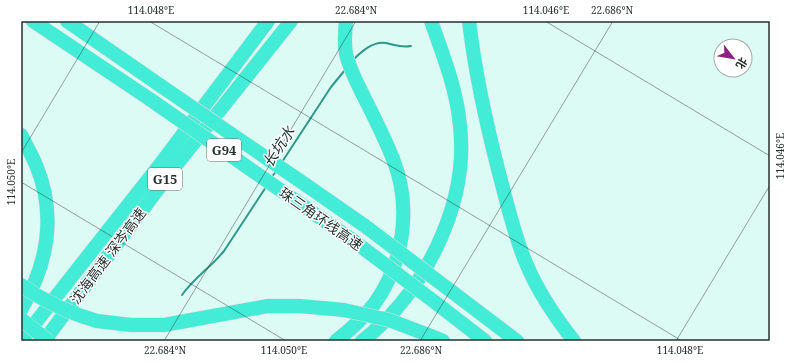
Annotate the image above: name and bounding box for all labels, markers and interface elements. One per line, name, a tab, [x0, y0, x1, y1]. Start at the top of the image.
text: 114.048°E	[128, 3, 174, 17]
text: 22.684°N	[335, 3, 377, 17]
text: 114.046°E	[523, 3, 569, 17]
text: 22.686°N	[591, 3, 633, 17]
north arrow	[713, 38, 753, 78]
text: 北	[733, 55, 751, 72]
water label: 长坑水	[258, 121, 299, 171]
text: 114.046°E	[773, 133, 787, 179]
road number: G94	[207, 139, 241, 161]
text: 114.050°E	[4, 159, 18, 205]
road number: G15	[148, 168, 182, 190]
street label: 珠三角环线高速	[276, 183, 367, 254]
street label: 沈海高速 深岑高速	[65, 204, 150, 308]
text: 22.684°N	[144, 343, 186, 357]
text: 114.050°E	[261, 343, 307, 357]
text: 22.686°N	[400, 343, 442, 357]
text: 114.048°E	[657, 343, 703, 357]

